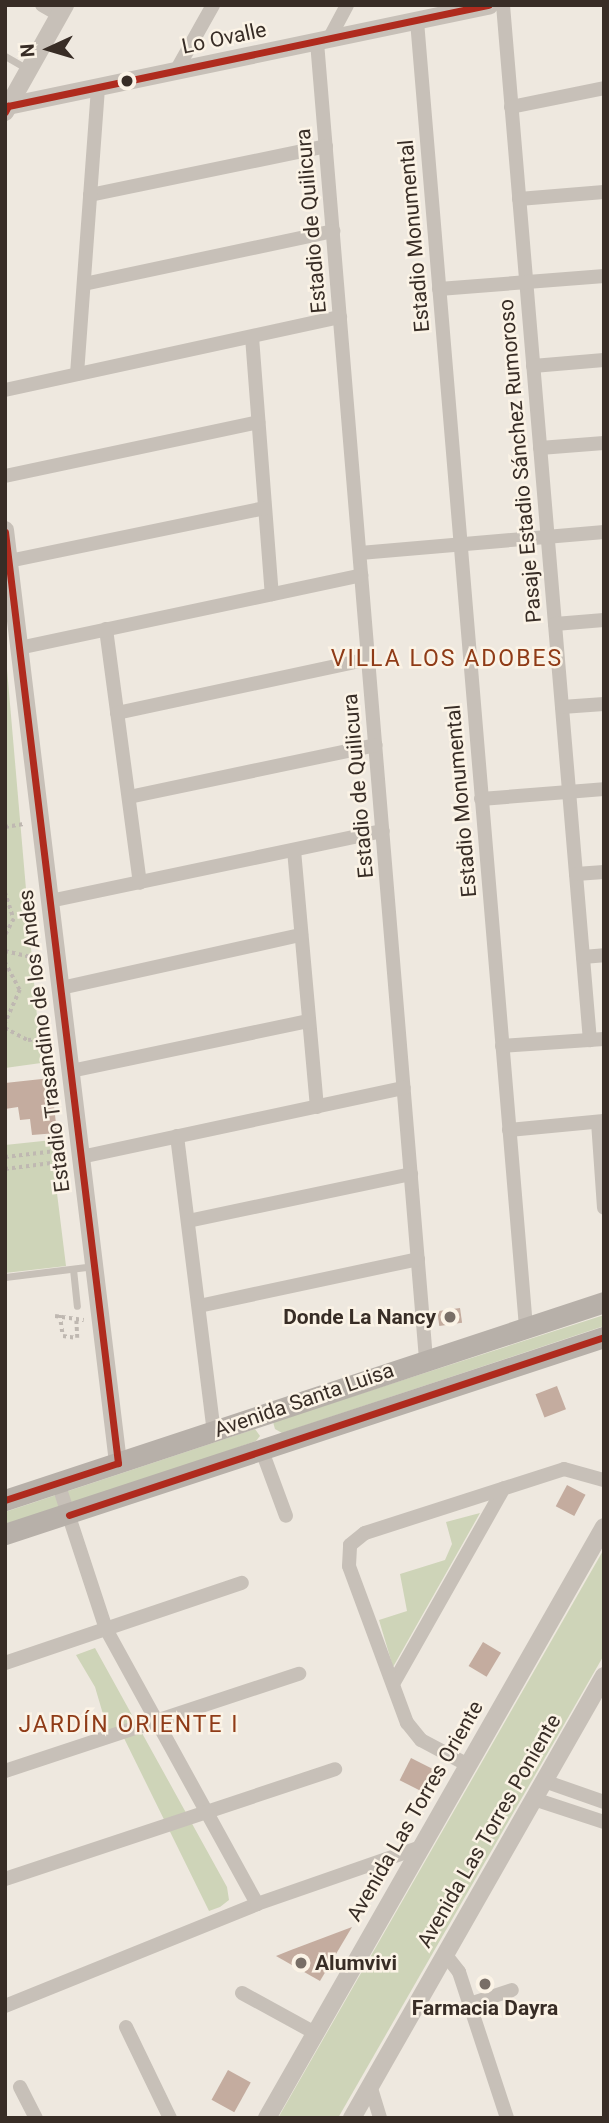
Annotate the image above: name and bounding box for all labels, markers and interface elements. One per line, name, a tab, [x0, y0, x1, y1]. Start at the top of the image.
north arrow	[14, 14, 84, 84]
street label: Lo Ovalle	[179, 17, 269, 59]
text: N	[16, 43, 39, 58]
unlabelled marker	[120, 74, 134, 88]
street label: Estadio de Quilicura	[290, 128, 332, 314]
street label: Estadio Monumental	[393, 139, 435, 333]
street label: Pasaje Estadio Sánchez Rumoroso	[493, 298, 547, 624]
district label: VILLA LOS ADOBES	[333, 645, 561, 673]
street label: Estadio de Quilicura	[337, 693, 379, 879]
street label: Estadio Monumental	[440, 704, 482, 898]
street label: Estadio Trasandino de los Andes	[13, 888, 75, 1194]
place label: Donde La Nancy	[283, 1304, 436, 1330]
marker: Donde La Nancy	[442, 1309, 458, 1325]
street label: Avenida Santa Luisa	[211, 1357, 397, 1443]
street label: Avenida Las Torres Oriente	[341, 1696, 489, 1926]
street label: Avenida Las Torres Poniente	[412, 1710, 566, 1952]
district label: JARDÍN ORIENTE I	[20, 1711, 238, 1739]
place label: Alumvivi	[315, 1950, 397, 1976]
marker: Alumvivi	[293, 1955, 309, 1971]
marker: Farmacia Dayra	[477, 1976, 493, 1992]
place label: Farmacia Dayra	[412, 1995, 558, 2021]

